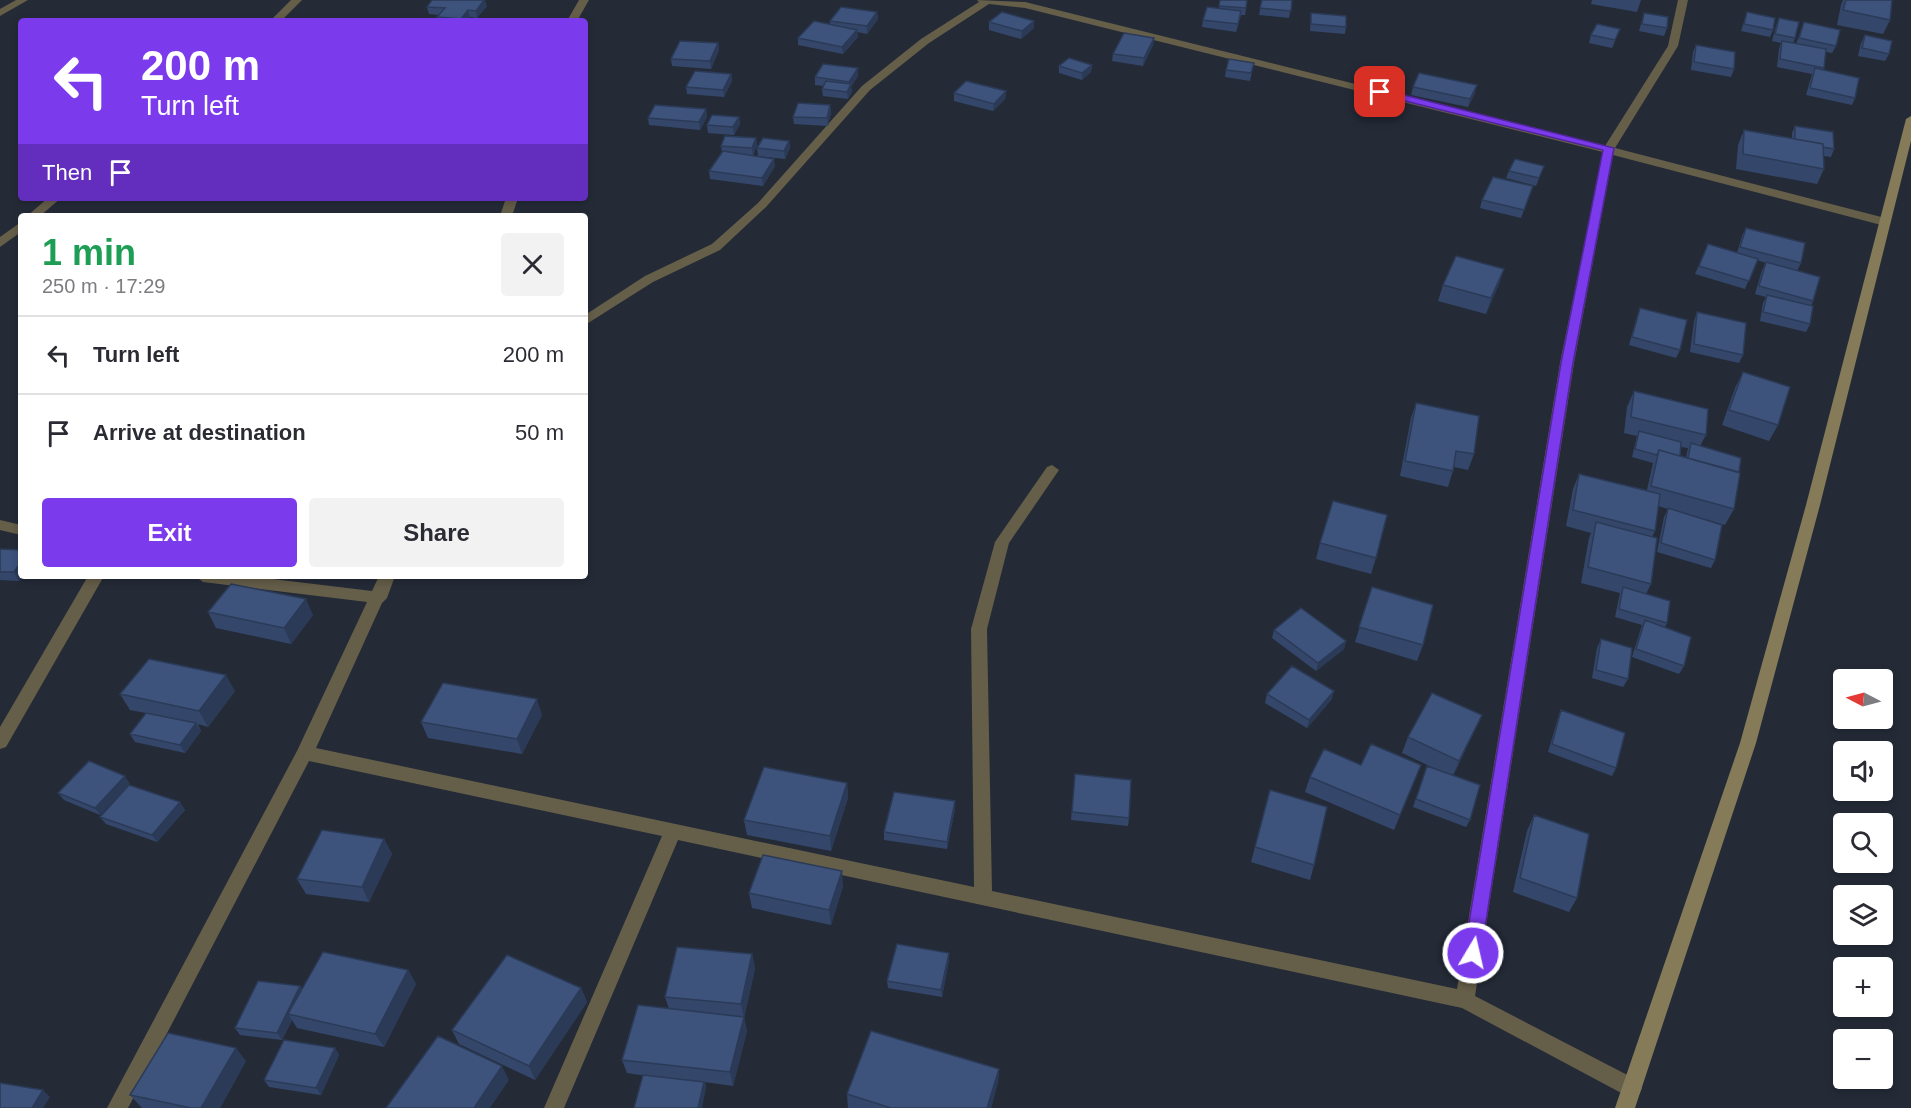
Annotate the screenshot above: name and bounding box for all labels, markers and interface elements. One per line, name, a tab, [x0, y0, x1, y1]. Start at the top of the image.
icon: left	[42, 42, 120, 120]
text: 200 m	[141, 42, 260, 89]
pin	[1354, 66, 1405, 117]
icon: arrive	[1363, 75, 1396, 108]
text: Turn left	[141, 91, 239, 121]
icon: arrive	[104, 156, 137, 189]
text: Then	[42, 160, 92, 185]
text: 1 min	[42, 232, 136, 273]
button: close	[501, 233, 564, 296]
text: 250 m · 17:29	[42, 275, 165, 297]
icon: left	[42, 339, 75, 372]
text: Turn left	[93, 342, 179, 367]
text: 200 m	[503, 342, 564, 367]
icon: arrive	[42, 417, 75, 450]
text: Arrive at destination	[93, 420, 306, 445]
text: 50 m	[515, 420, 564, 445]
button: Exit	[42, 498, 297, 567]
button: Share	[309, 498, 564, 567]
north arrow	[1833, 669, 1893, 729]
map controls	[1833, 669, 1893, 1089]
button: sound	[1833, 741, 1893, 801]
button: search	[1833, 813, 1893, 873]
button: layers	[1833, 885, 1893, 945]
position arrow	[1441, 921, 1505, 985]
button: +	[1833, 957, 1893, 1017]
button: −	[1833, 1029, 1893, 1089]

